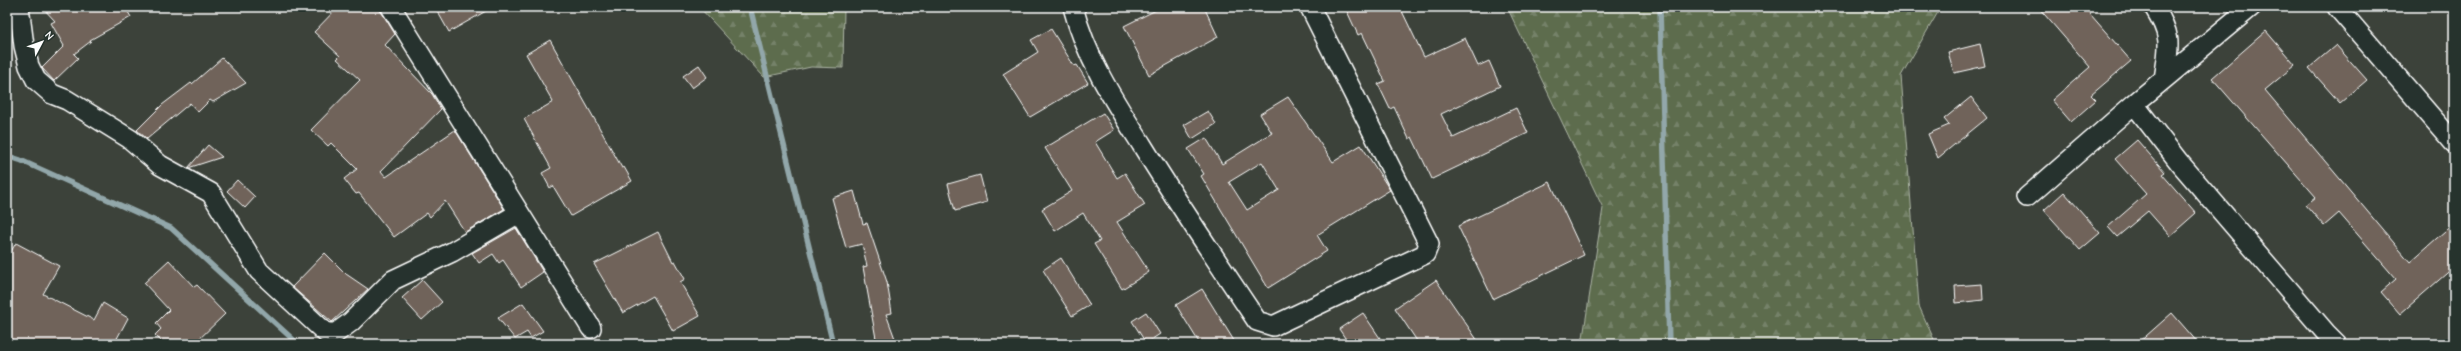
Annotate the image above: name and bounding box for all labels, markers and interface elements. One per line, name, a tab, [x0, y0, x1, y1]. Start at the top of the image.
north arrow	[22, 22, 62, 62]
text: N	[42, 29, 56, 43]

